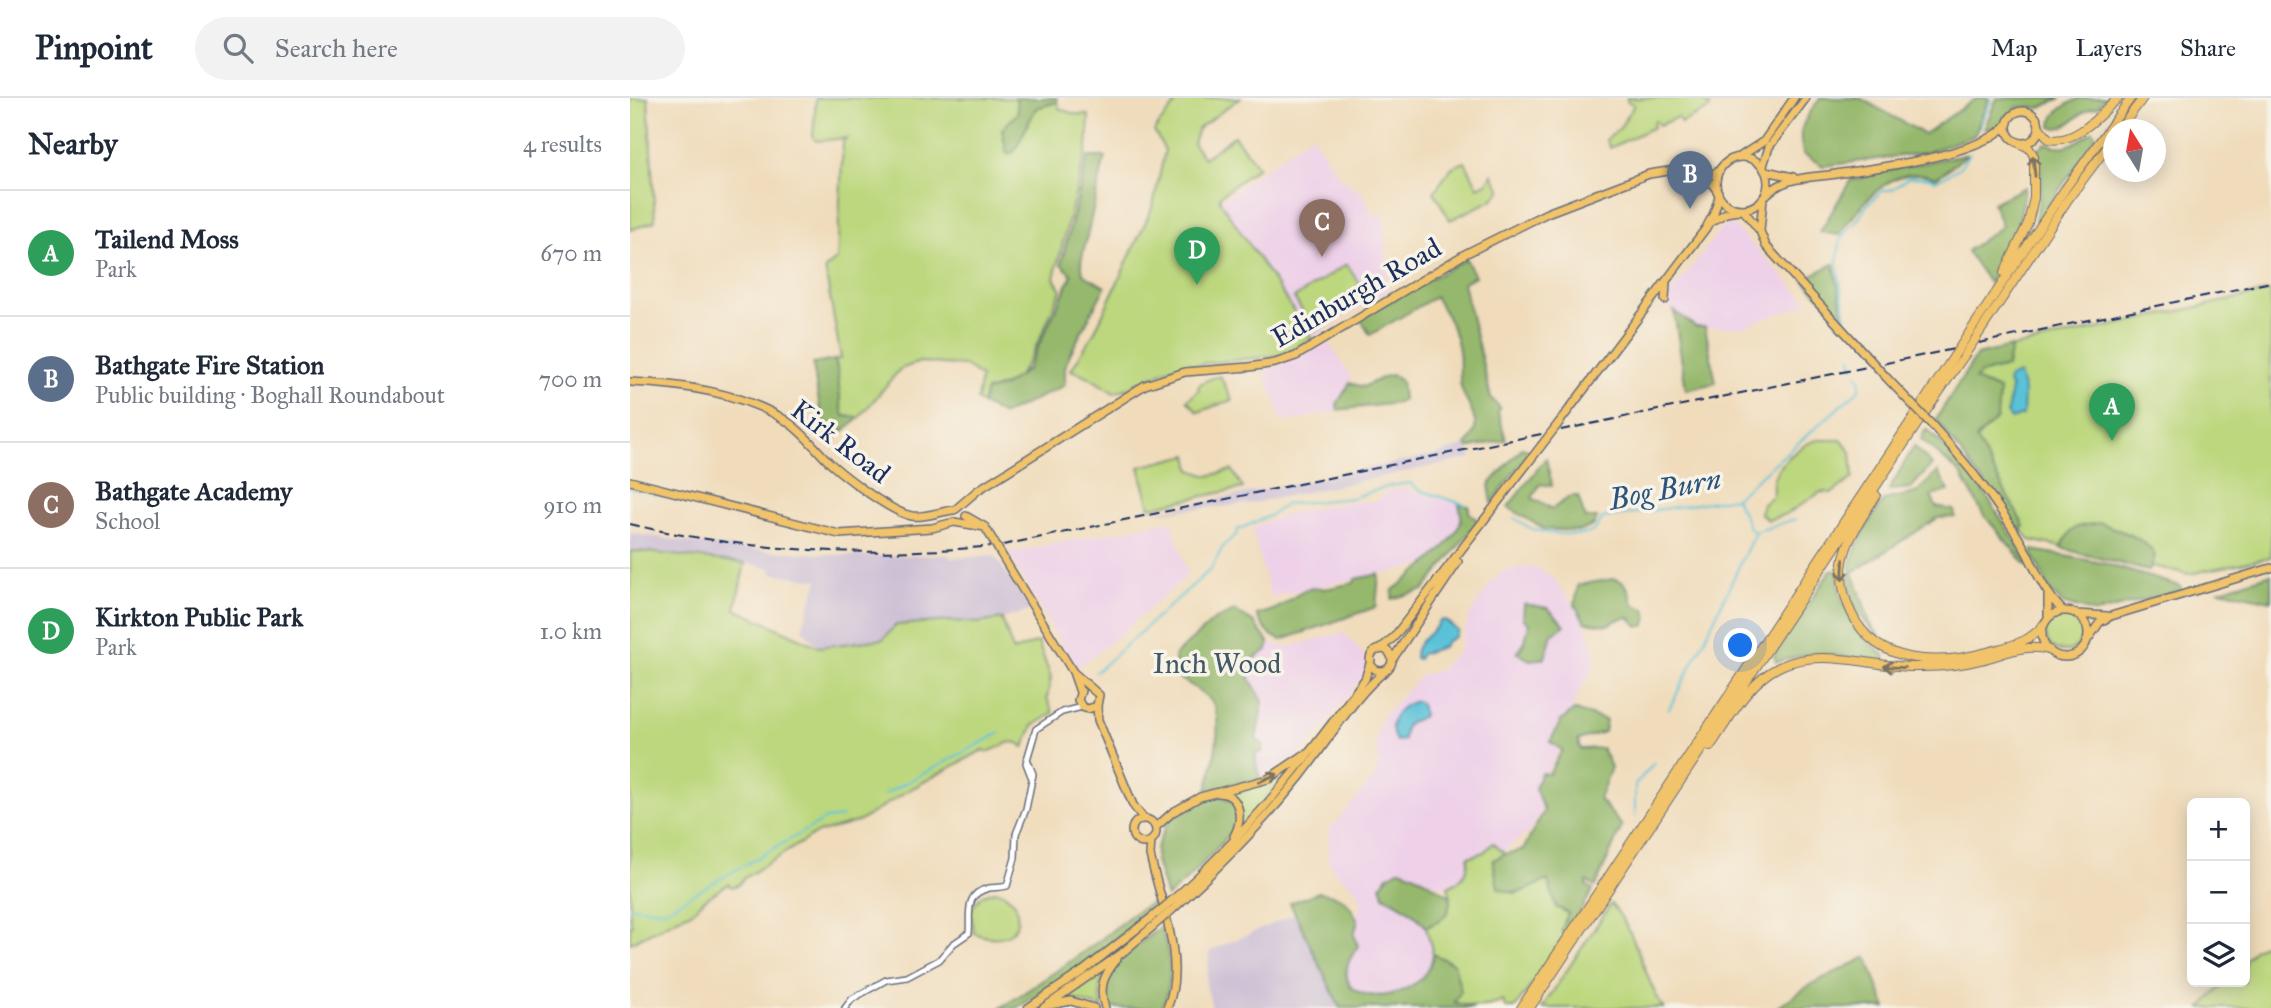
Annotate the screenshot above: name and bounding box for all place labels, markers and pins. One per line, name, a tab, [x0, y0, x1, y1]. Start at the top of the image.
pin: B	[1667, 151, 1713, 209]
pin: C	[1299, 199, 1345, 257]
pin: D	[1174, 227, 1220, 285]
pin: A	[2089, 383, 2135, 441]

